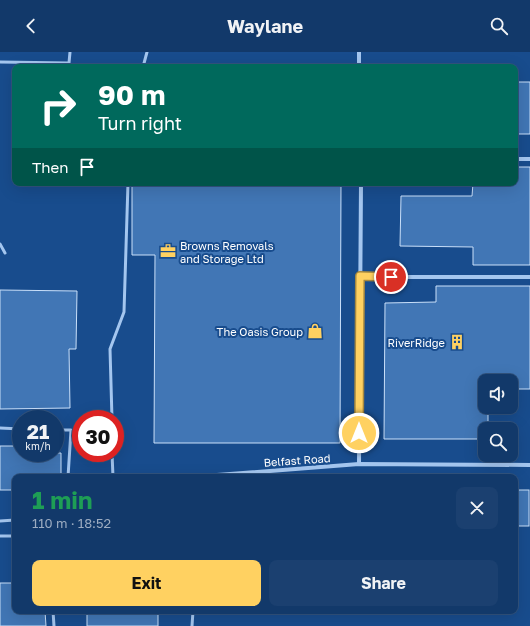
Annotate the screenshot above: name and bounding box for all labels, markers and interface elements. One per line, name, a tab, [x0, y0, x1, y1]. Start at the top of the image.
icon: back	[20, 15, 42, 37]
text: Waylane	[227, 15, 303, 37]
icon: search	[488, 15, 510, 37]
text: 90 m	[98, 78, 165, 111]
icon: right	[32, 80, 84, 132]
text: Turn right	[98, 112, 182, 134]
icon: arrive	[76, 156, 98, 178]
text: Then	[32, 158, 68, 176]
place label: Browns Removals and Storage Ltd	[180, 239, 274, 265]
office icon: Browns Removals and Storage Ltd	[159, 242, 177, 260]
pin	[374, 260, 408, 294]
icon: arrive	[380, 266, 402, 288]
shop icon: The Oasis Group	[306, 322, 324, 340]
place label: The Oasis Group	[217, 325, 303, 338]
building icon: RiverRidge	[448, 333, 466, 351]
place label: RiverRidge	[388, 336, 445, 349]
map controls	[478, 374, 518, 462]
button: sound	[478, 374, 518, 414]
speed limit sign: 30	[72, 410, 124, 462]
position arrow	[338, 412, 380, 454]
text: 21	[27, 419, 49, 443]
button: search	[478, 422, 518, 462]
text: km/h	[25, 440, 51, 452]
street label: Belfast Road	[263, 451, 331, 469]
text: 1 min	[32, 485, 92, 514]
button: close	[456, 487, 498, 529]
text: 110 m · 18:52	[32, 515, 111, 531]
button: Exit	[32, 560, 261, 606]
button: Share	[269, 560, 498, 606]

